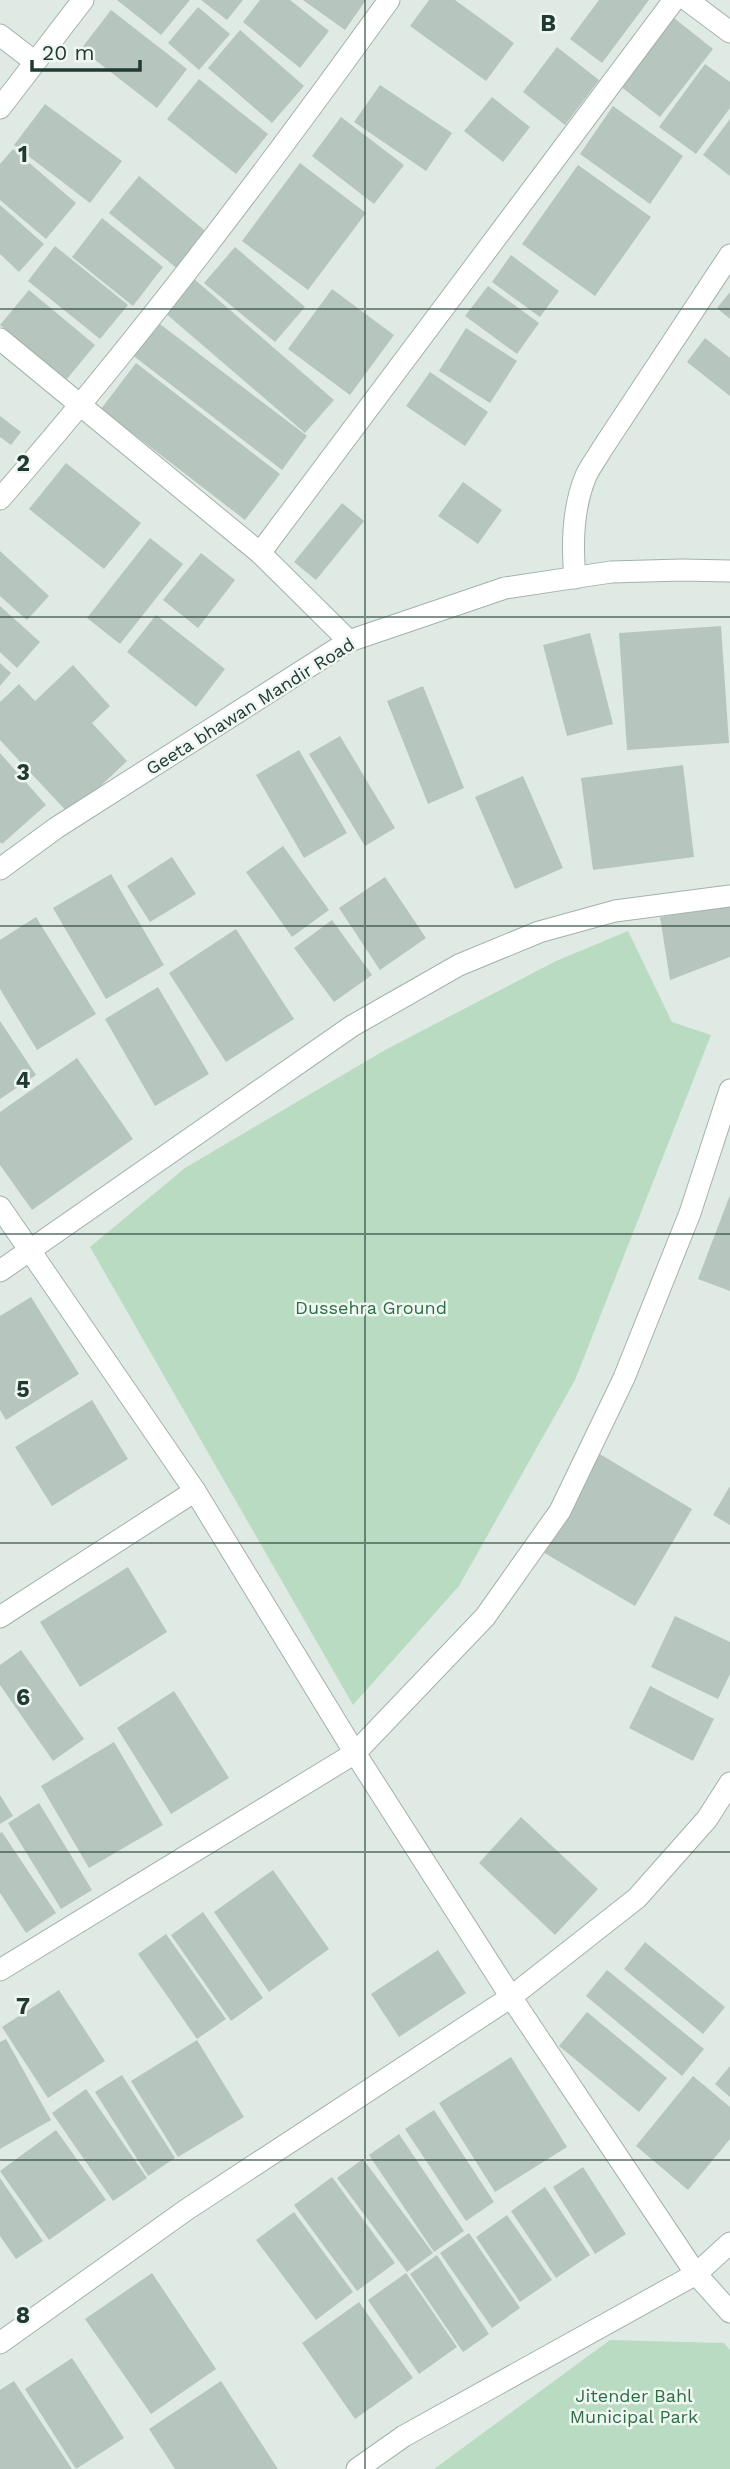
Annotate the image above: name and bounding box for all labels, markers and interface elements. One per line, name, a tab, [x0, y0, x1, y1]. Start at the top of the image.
text: B	[540, 10, 556, 37]
scale bar	[32, 28, 140, 72]
text: 20 m	[42, 40, 94, 65]
text: 1	[18, 141, 28, 168]
text: 2	[16, 450, 30, 477]
street label: Geeta bhawan Mandir Road	[142, 633, 358, 779]
text: 3	[16, 759, 30, 786]
text: 4	[16, 1067, 31, 1094]
park label: Dussehra Ground	[295, 1297, 447, 1318]
text: 5	[16, 1376, 30, 1403]
text: 6	[16, 1684, 30, 1711]
text: 7	[16, 1993, 30, 2020]
text: 8	[16, 2302, 30, 2329]
park label: Jitender Bahl Municipal Park	[570, 2385, 698, 2427]

